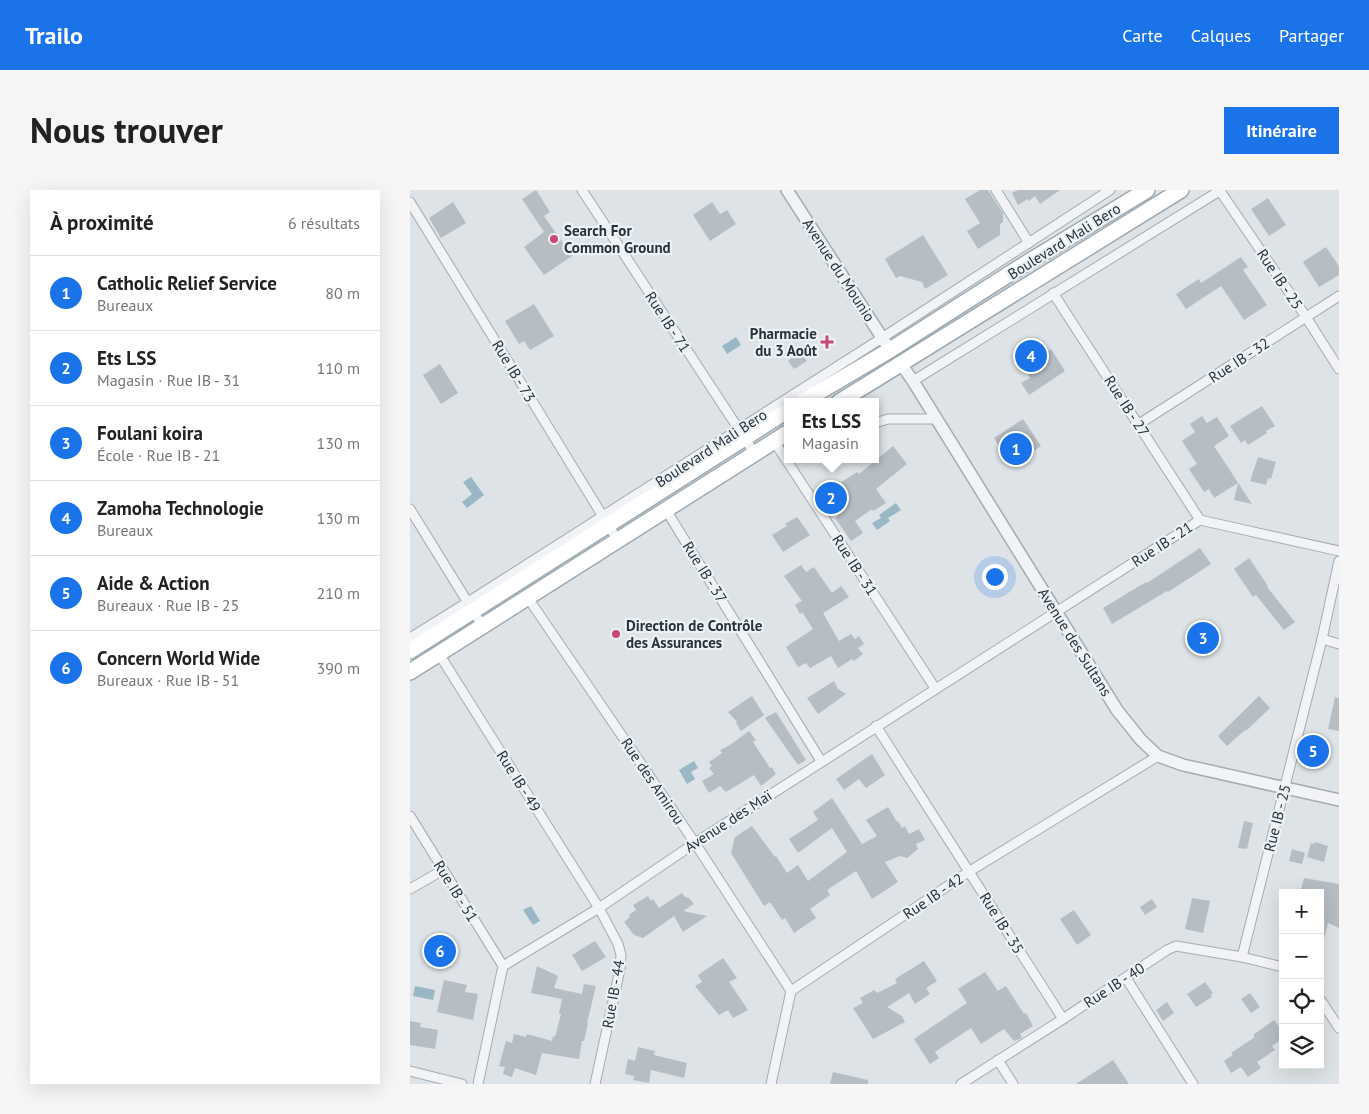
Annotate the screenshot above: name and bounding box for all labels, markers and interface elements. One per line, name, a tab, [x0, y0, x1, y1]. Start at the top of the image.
text: Trailo	[25, 20, 83, 51]
text: Carte	[1122, 24, 1163, 47]
text: Calques	[1191, 24, 1251, 47]
text: Partager	[1279, 24, 1344, 47]
text: Nous trouver	[30, 107, 223, 153]
button: Itinéraire	[1224, 107, 1339, 154]
street label: Boulevard Mali Bero	[1004, 199, 1124, 283]
text: À proximité	[50, 209, 154, 236]
text: 6 résultats	[288, 213, 360, 233]
street label: Avenue du Mounio	[799, 215, 879, 325]
place label: Search For Common Ground	[564, 221, 671, 257]
marker: Search For Common Ground	[548, 233, 560, 245]
street label: Rue IB - 25	[1253, 245, 1307, 313]
text: Catholic Relief Service	[97, 271, 277, 295]
text: 1	[61, 283, 71, 303]
text: 80 m	[325, 283, 360, 303]
street label: Rue IB - 71	[641, 288, 695, 356]
text: Bureaux	[97, 295, 153, 315]
place label: Pharmacie du 3 Août	[750, 324, 818, 360]
street label: Rue IB - 32	[1205, 333, 1273, 387]
marker: Pharmacie du 3 Août	[821, 336, 833, 348]
street label: Rue IB - 73	[488, 337, 540, 405]
pin: 4	[1015, 337, 1047, 375]
text: Ets LSS	[97, 346, 156, 370]
text: 2	[61, 358, 71, 378]
text: 110 m	[317, 358, 360, 378]
text: Magasin · Rue IB - 31	[97, 370, 240, 390]
street label: Rue IB - 27	[1100, 372, 1154, 440]
popup	[784, 398, 879, 463]
street label: Boulevard Mali Bero	[651, 405, 771, 491]
text: Ets LSS	[802, 409, 861, 433]
text: Foulani koira	[97, 421, 203, 445]
pin: 1	[1000, 430, 1032, 468]
text: 3	[61, 433, 71, 453]
text: 130 m	[317, 433, 360, 453]
text: Magasin	[802, 433, 859, 453]
text: École · Rue IB - 21	[97, 445, 220, 465]
pin: 2	[815, 479, 847, 517]
text: Zamoha Technologie	[97, 496, 264, 520]
text: 4	[61, 508, 71, 528]
text: 130 m	[317, 508, 360, 528]
street label: Rue IB - 21	[1128, 517, 1196, 571]
text: Bureaux	[97, 520, 153, 540]
street label: Rue IB - 31	[828, 531, 882, 599]
street label: Rue IB - 37	[679, 538, 731, 606]
your location	[982, 564, 1008, 590]
text: Aide & Action	[97, 571, 209, 595]
text: 5	[61, 583, 71, 603]
text: 210 m	[317, 583, 360, 603]
street label: Avenue des Sultans	[1034, 584, 1116, 700]
text: Bureaux · Rue IB - 25	[97, 595, 239, 615]
place label: Direction de Contrôle des Assurances	[626, 616, 763, 652]
pin: 3	[1187, 619, 1219, 657]
marker: Direction de Contrôle des Assurances	[610, 628, 622, 640]
text: Concern World Wide	[97, 646, 260, 670]
text: 6	[61, 658, 71, 678]
text: 390 m	[317, 658, 360, 678]
text: Bureaux · Rue IB - 51	[97, 670, 239, 690]
pin: 5	[1297, 732, 1329, 770]
street label: Rue des Amirou	[617, 734, 689, 828]
street label: Rue IB - 49	[493, 747, 545, 815]
street label: Rue IB - 25	[1259, 782, 1295, 854]
street label: Avenue des Maï	[681, 785, 776, 856]
street label: Rue IB - 51	[430, 857, 482, 925]
street label: Rue IB - 42	[899, 869, 967, 923]
street label: Rue IB - 35	[976, 889, 1028, 957]
map controls	[1279, 889, 1324, 1069]
button: +	[1279, 889, 1324, 934]
pin: 6	[424, 932, 456, 970]
button: −	[1279, 934, 1324, 979]
street label: Rue IB - 44	[598, 958, 628, 1030]
street label: Rue IB - 40	[1080, 958, 1148, 1012]
button: locate	[1279, 979, 1324, 1024]
button: layers	[1279, 1024, 1324, 1069]

